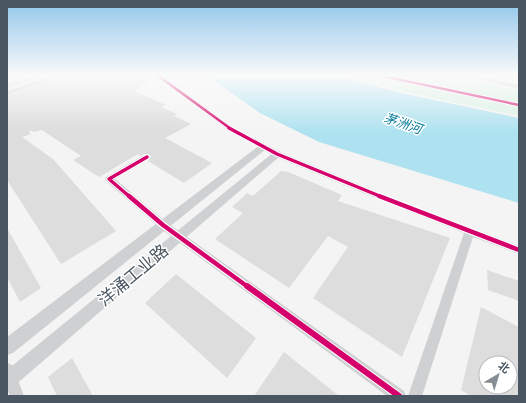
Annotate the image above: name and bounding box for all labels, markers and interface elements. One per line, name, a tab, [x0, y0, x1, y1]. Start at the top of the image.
water label: 茅洲河	[382, 110, 427, 138]
street label: 洋涌工业路	[94, 240, 172, 310]
north arrow	[478, 355, 518, 395]
text: 北	[496, 359, 512, 376]

